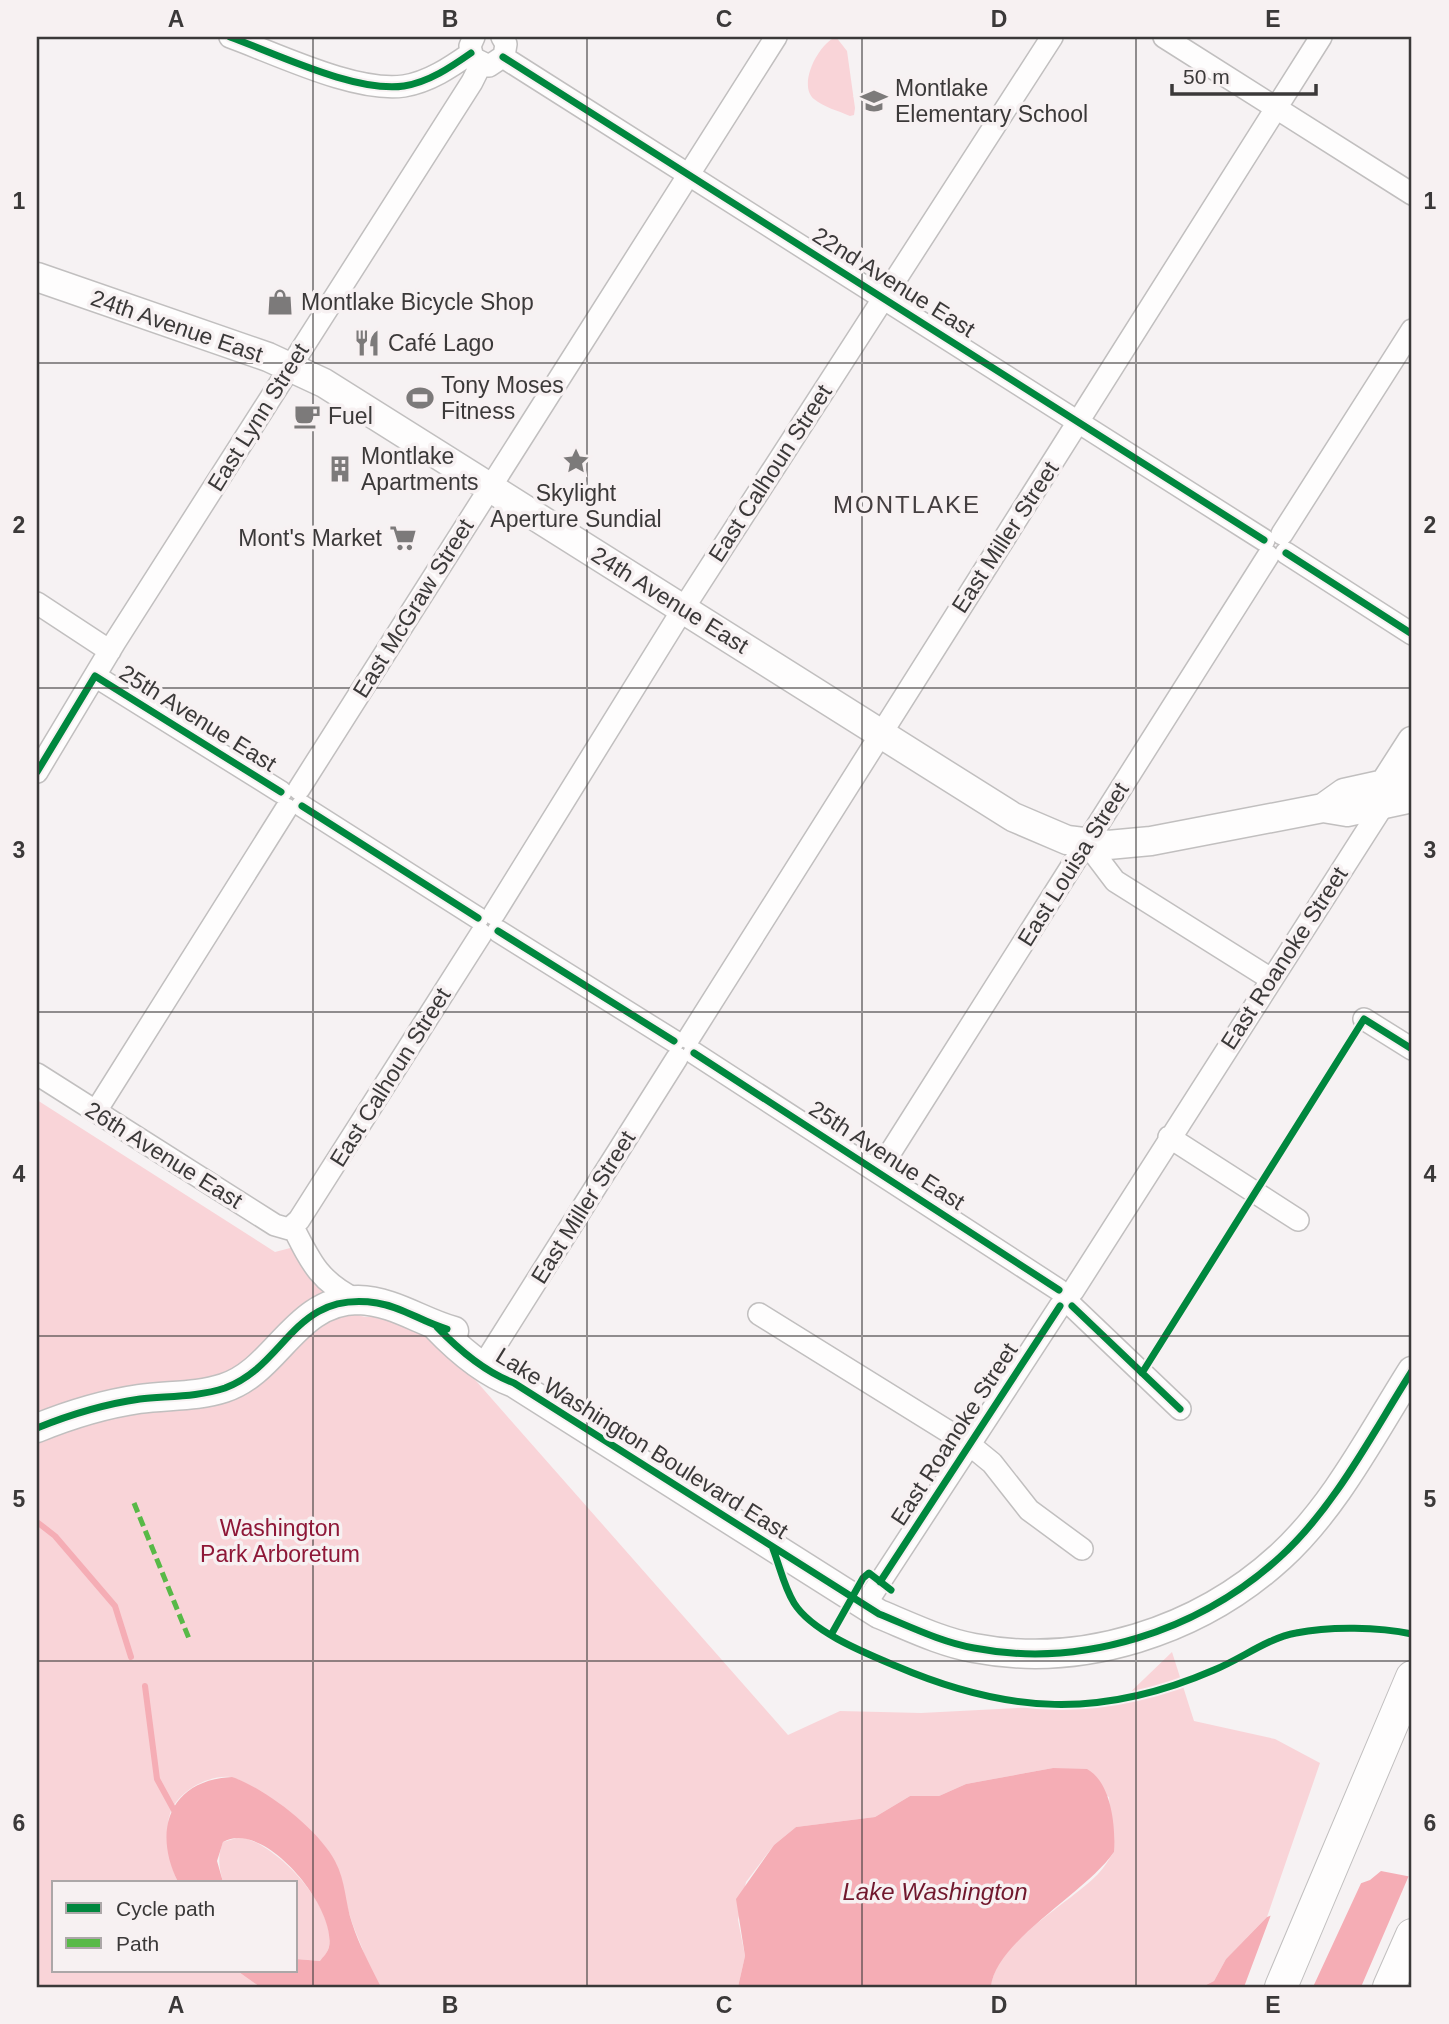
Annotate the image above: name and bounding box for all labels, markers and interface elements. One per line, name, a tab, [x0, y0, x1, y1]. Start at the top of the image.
text: A	[168, 6, 184, 32]
text: B	[442, 6, 458, 32]
text: C	[716, 6, 732, 32]
text: D	[991, 6, 1007, 32]
text: E	[1265, 6, 1281, 32]
scale bar	[1172, 52, 1316, 96]
text: 50 m	[1183, 65, 1230, 88]
place label: Montlake Elementary School	[895, 75, 1088, 127]
school or university icon: Montlake Elementary School	[859, 86, 889, 116]
text: 1	[13, 188, 26, 214]
text: 1	[1424, 188, 1437, 214]
street label: 22nd Avenue East	[808, 222, 980, 343]
street label: 24th Avenue East	[88, 284, 267, 368]
shop icon: Montlake Bicycle Shop	[265, 287, 295, 317]
place label: Montlake Bicycle Shop	[301, 289, 534, 315]
restaurant icon: Café Lago	[352, 328, 382, 358]
place label: Café Lago	[388, 330, 494, 356]
street label: East Lynn Street	[202, 338, 314, 496]
place label: Tony Moses Fitness	[441, 372, 564, 424]
street label: East Calhoun Street	[703, 379, 837, 566]
sports icon: Tony Moses Fitness	[405, 383, 435, 413]
cafe icon: Fuel	[292, 401, 322, 431]
place label: Fuel	[328, 403, 373, 429]
place label: Montlake Apartments	[361, 443, 479, 495]
place icon: Skylight Aperture Sundial	[561, 446, 591, 476]
building icon: Montlake Apartments	[325, 454, 355, 484]
street label: East Miller Street	[946, 456, 1064, 618]
place label: Skylight Aperture Sundial	[490, 480, 662, 532]
district label: MONTLAKE	[833, 491, 981, 518]
text: 2	[13, 512, 25, 538]
text: 2	[1424, 512, 1436, 538]
street label: East McGraw Street	[347, 513, 479, 702]
supermarket icon: Mont's Market	[388, 523, 418, 553]
place label: Mont's Market	[238, 525, 383, 551]
street label: 24th Avenue East	[587, 541, 754, 659]
street label: 25th Avenue East	[115, 659, 282, 777]
street label: East Louisa Street	[1012, 777, 1134, 951]
text: 3	[13, 837, 25, 863]
text: 3	[1424, 837, 1436, 863]
street label: East Roanoke Street	[1215, 861, 1353, 1054]
street label: East Calhoun Street	[324, 982, 456, 1171]
street label: 25th Avenue East	[804, 1095, 970, 1215]
street label: 26th Avenue East	[81, 1096, 248, 1214]
street label: East Miller Street	[526, 1125, 641, 1288]
text: 4	[13, 1161, 26, 1187]
text: 4	[1424, 1161, 1437, 1187]
street label: East Roanoke Street	[885, 1337, 1023, 1530]
street label: Lake Washington Boulevard East	[491, 1342, 793, 1544]
text: 5	[13, 1486, 26, 1512]
text: 5	[1424, 1486, 1437, 1512]
park label: Washington Park Arboretum	[200, 1515, 360, 1567]
text: 6	[13, 1810, 25, 1836]
text: 6	[1424, 1810, 1436, 1836]
water label: Lake Washington	[842, 1878, 1028, 1905]
legend	[52, 1881, 298, 1972]
text: Cycle path	[116, 1897, 215, 1920]
text: Path	[116, 1932, 159, 1955]
text: A	[168, 1992, 184, 2018]
text: B	[442, 1992, 458, 2018]
text: C	[716, 1992, 732, 2018]
text: D	[991, 1992, 1007, 2018]
text: E	[1265, 1992, 1281, 2018]

